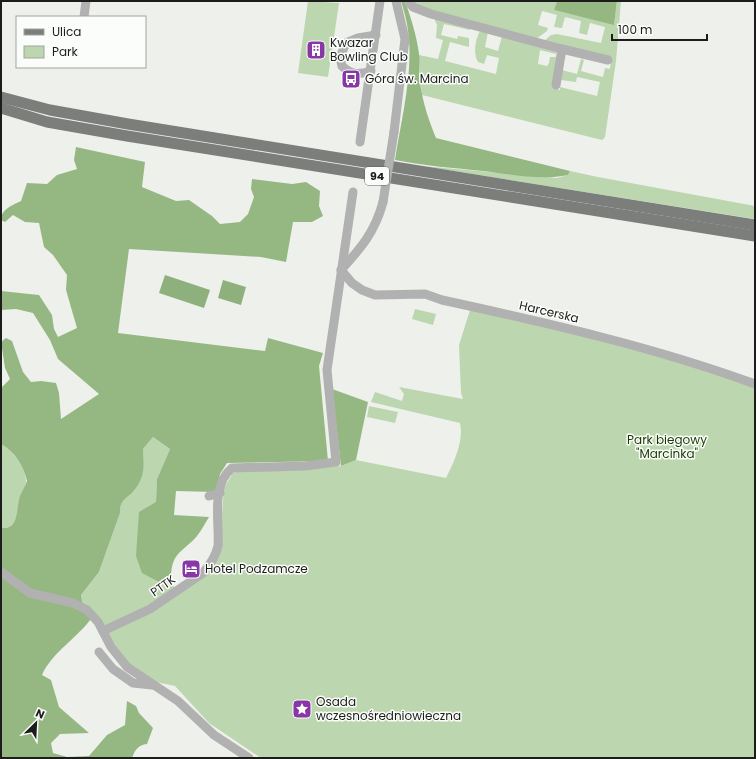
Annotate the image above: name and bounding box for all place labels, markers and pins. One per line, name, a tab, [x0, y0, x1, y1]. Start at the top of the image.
place label: Kwazar Bowling Club	[330, 34, 408, 65]
building icon: Kwazar Bowling Club	[305, 39, 327, 61]
bus stop icon: Góra św. Marcina	[340, 68, 362, 90]
place label: Góra św. Marcina	[365, 70, 469, 87]
hotel icon: Hotel Podzamcze	[180, 558, 202, 580]
place label: Hotel Podzamcze	[205, 560, 308, 577]
place label: Osada wczesnośredniowieczna	[316, 693, 461, 724]
place icon: Osada wczesnośredniowieczna	[291, 698, 313, 720]

